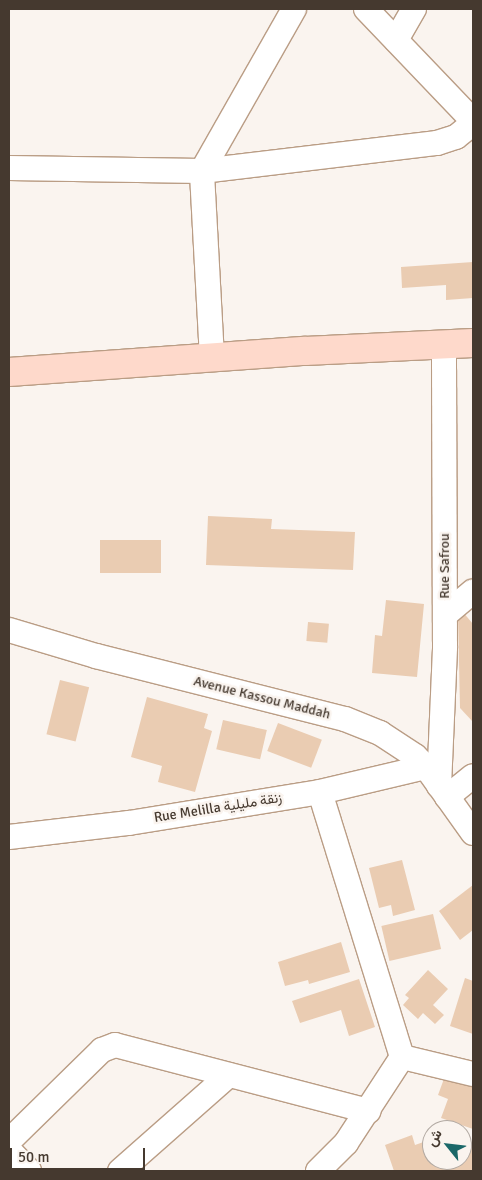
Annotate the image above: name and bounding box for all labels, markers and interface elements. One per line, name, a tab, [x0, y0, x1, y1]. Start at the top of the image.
street label: Rue Safrou	[437, 533, 453, 599]
street label: Avenue Kassou Maddah	[192, 673, 332, 723]
street label: Rue Melilla زنقة مليلية	[153, 790, 283, 826]
north arrow	[422, 1120, 472, 1170]
text: ش	[423, 1126, 446, 1149]
scale bar	[12, 1138, 148, 1170]
text: 50 m	[18, 1148, 49, 1166]

